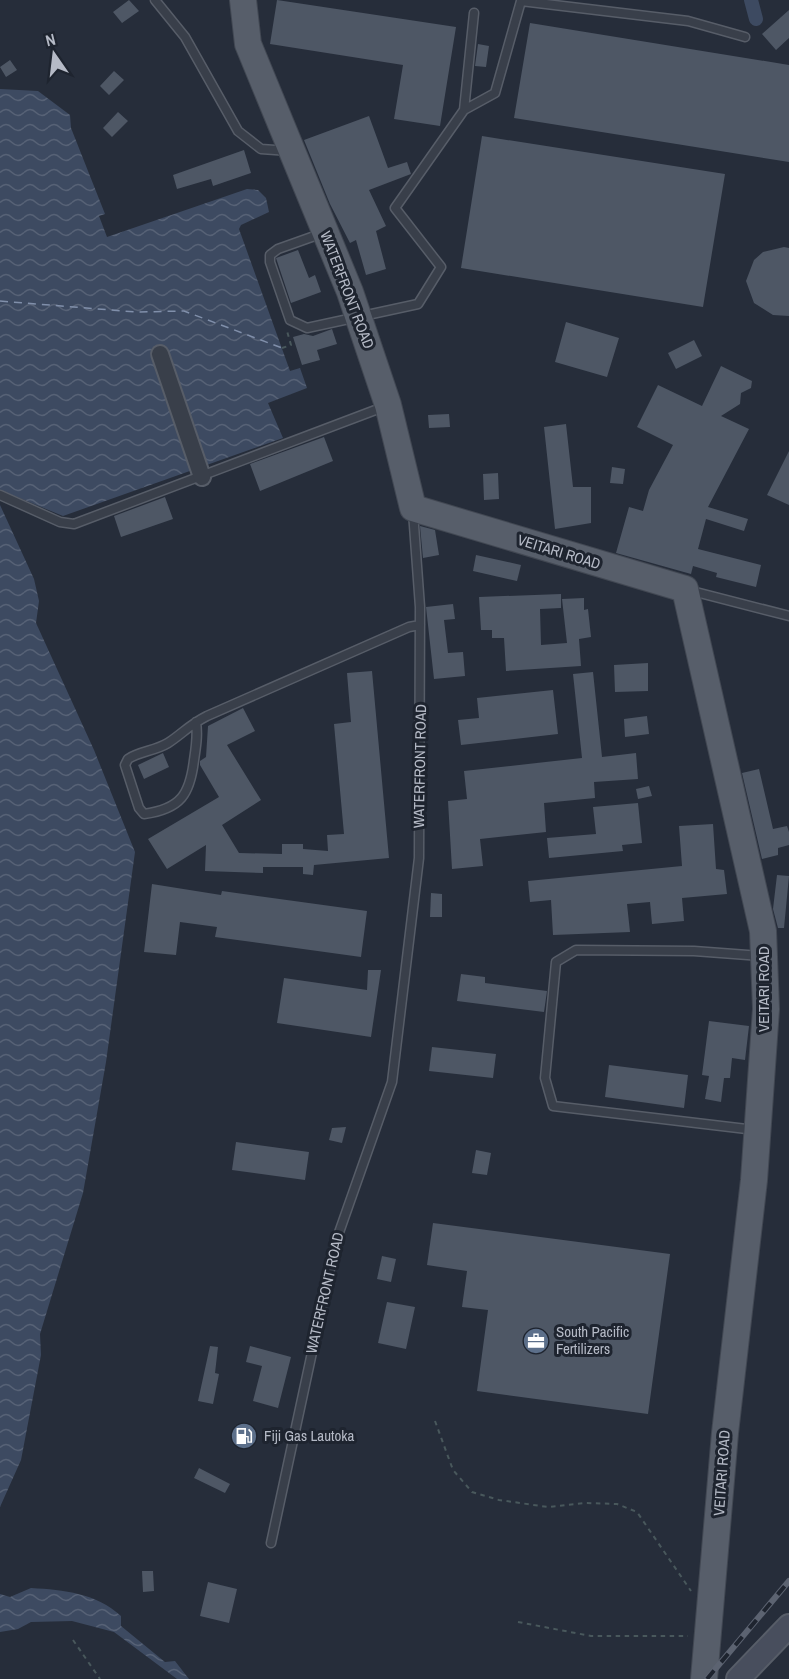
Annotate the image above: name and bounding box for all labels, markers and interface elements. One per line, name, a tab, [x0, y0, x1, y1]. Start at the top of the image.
north arrow	[24, 24, 84, 84]
text: N	[43, 28, 58, 51]
street label: WATERFRONT ROAD	[315, 228, 380, 352]
street label: VEITARI ROAD	[515, 529, 603, 574]
street label: WATERFRONT ROAD	[408, 704, 431, 828]
street label: VEITARI ROAD	[753, 946, 774, 1032]
street label: WATERFRONT ROAD	[300, 1230, 349, 1356]
place label: South Pacific Fertilizers	[556, 1321, 629, 1359]
office icon: South Pacific Fertilizers	[521, 1326, 551, 1356]
fuel station icon: Fiji Gas Lautoka	[229, 1421, 259, 1451]
place label: Fiji Gas Lautoka	[264, 1425, 354, 1446]
street label: VEITARI ROAD	[708, 1429, 735, 1517]

